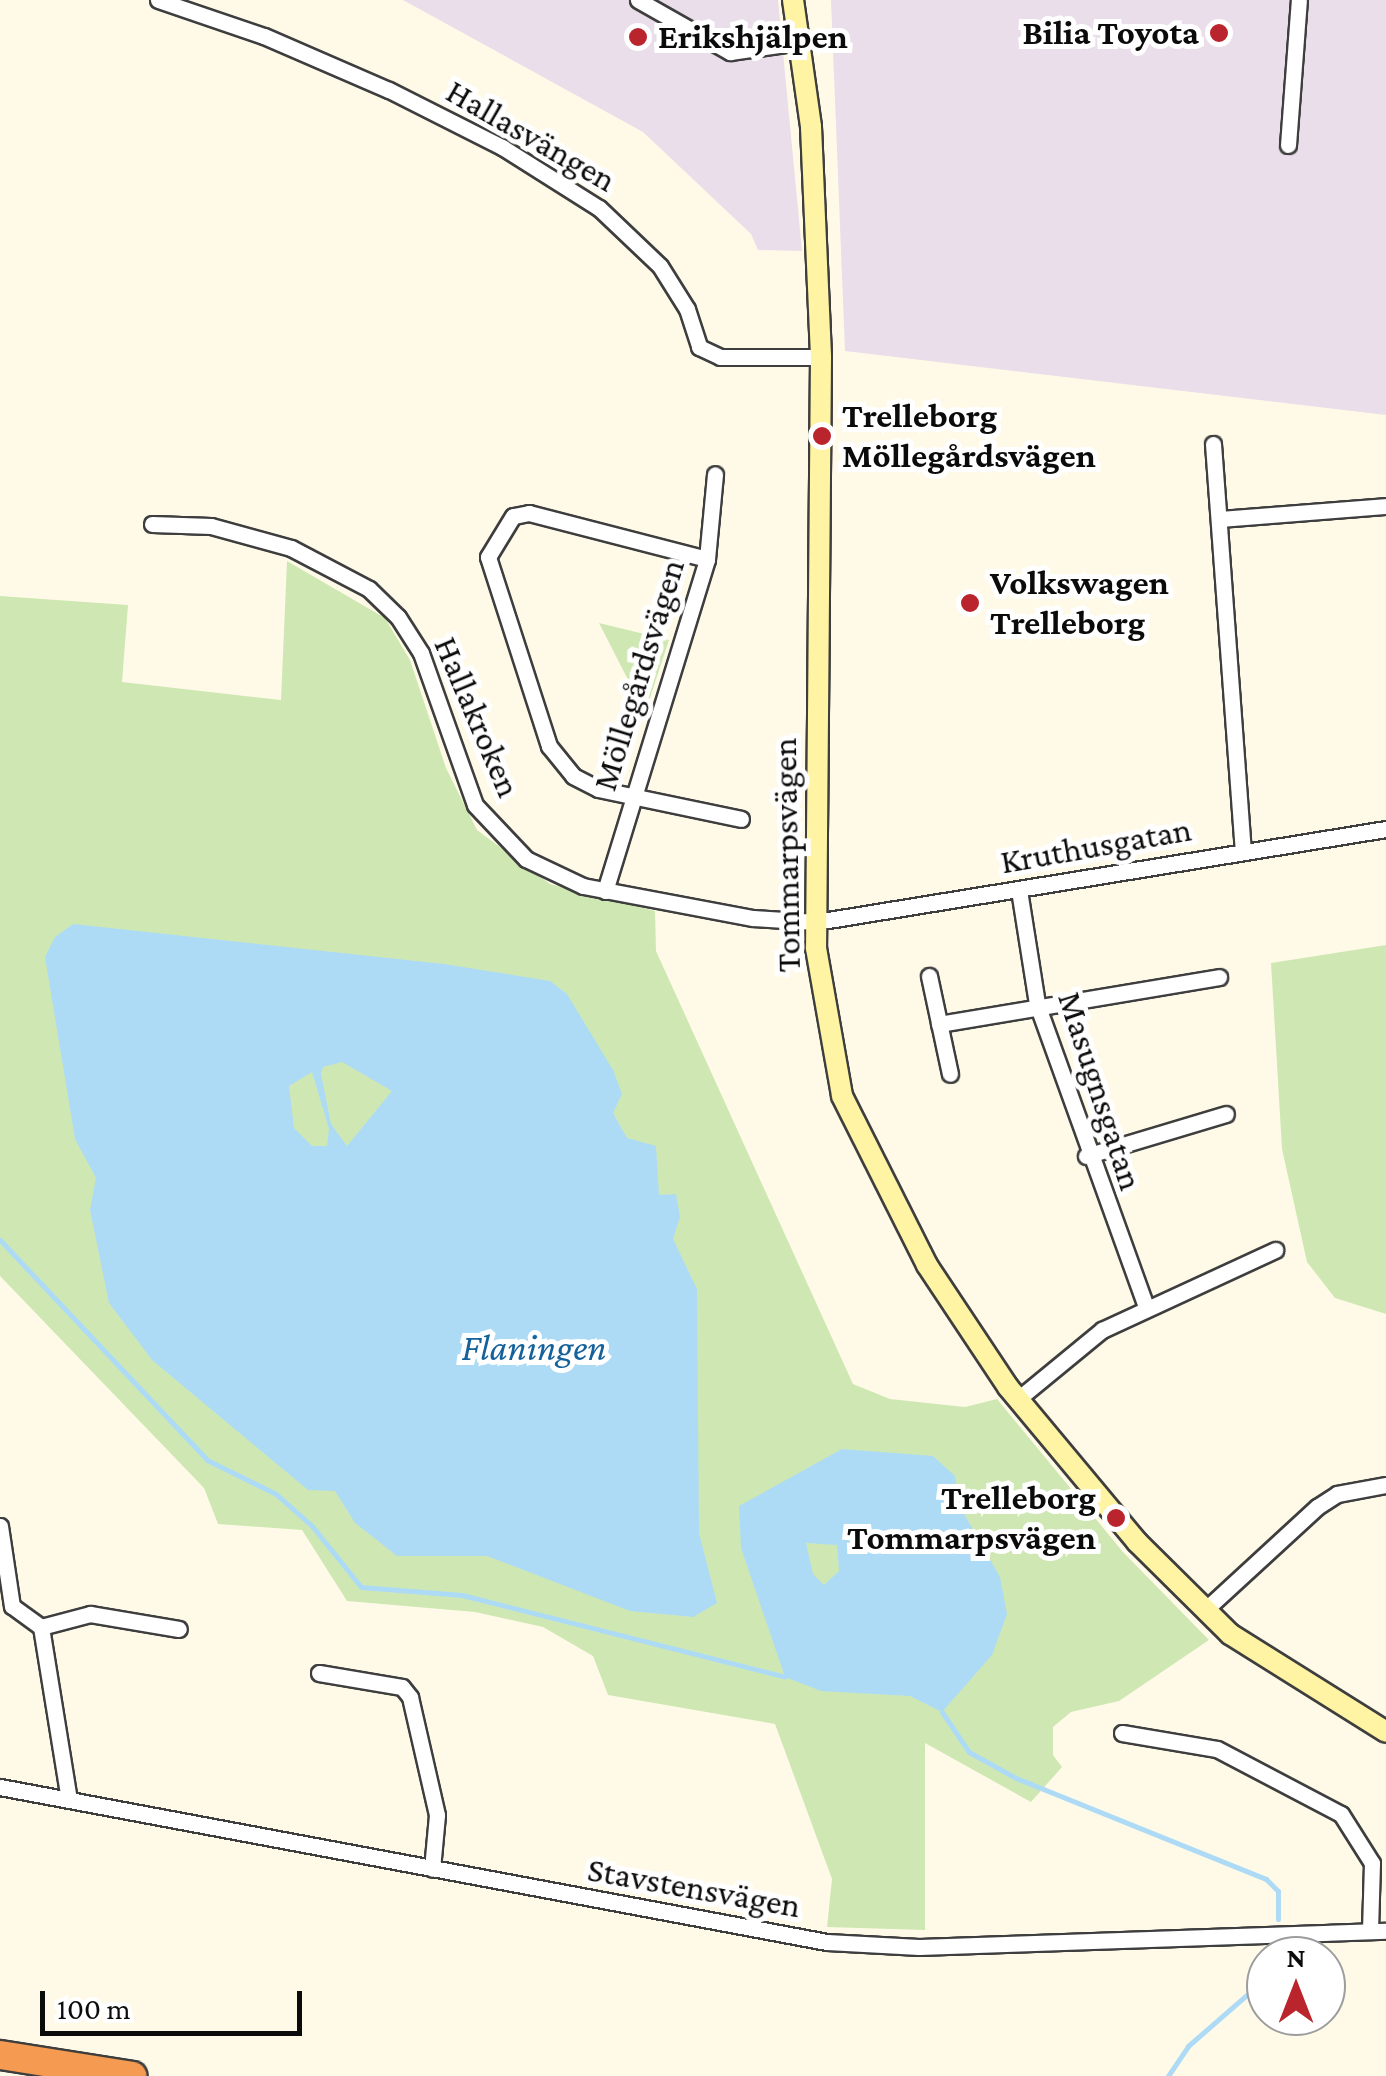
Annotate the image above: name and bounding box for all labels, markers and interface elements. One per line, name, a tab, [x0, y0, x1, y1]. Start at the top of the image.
place label: Bilia Toyota	[1022, 12, 1199, 54]
place label: Erikshjälpen	[658, 16, 848, 58]
marker: Bilia Toyota	[1208, 22, 1230, 44]
marker: Erikshjälpen	[627, 26, 649, 48]
street label: Hallasvängen	[439, 71, 623, 201]
place label: Trelleborg Möllegårdsvägen	[842, 395, 1096, 477]
marker: Trelleborg Möllegårdsvägen	[811, 425, 833, 447]
street label: Möllegårdsvägen	[584, 554, 694, 796]
place label: Volkswagen Trelleborg	[990, 562, 1169, 644]
marker: Volkswagen Trelleborg	[959, 592, 981, 614]
street label: Hallakroken	[424, 630, 530, 804]
street label: Tommarpsvägen	[764, 737, 810, 973]
street label: Kruthusgatan	[997, 809, 1195, 883]
street label: Masugnsgatan	[1048, 986, 1152, 1196]
water label: Flaningen	[461, 1325, 607, 1371]
place label: Trelleborg Tommarpsvägen	[847, 1477, 1096, 1559]
marker: Trelleborg Tommarpsvägen	[1105, 1507, 1127, 1529]
street label: Stavstensvägen	[584, 1849, 804, 1927]
north arrow	[1246, 1936, 1346, 2036]
text: N	[1286, 1942, 1306, 1973]
scale bar	[45, 1971, 308, 2033]
text: 100 m	[57, 1992, 131, 2025]

